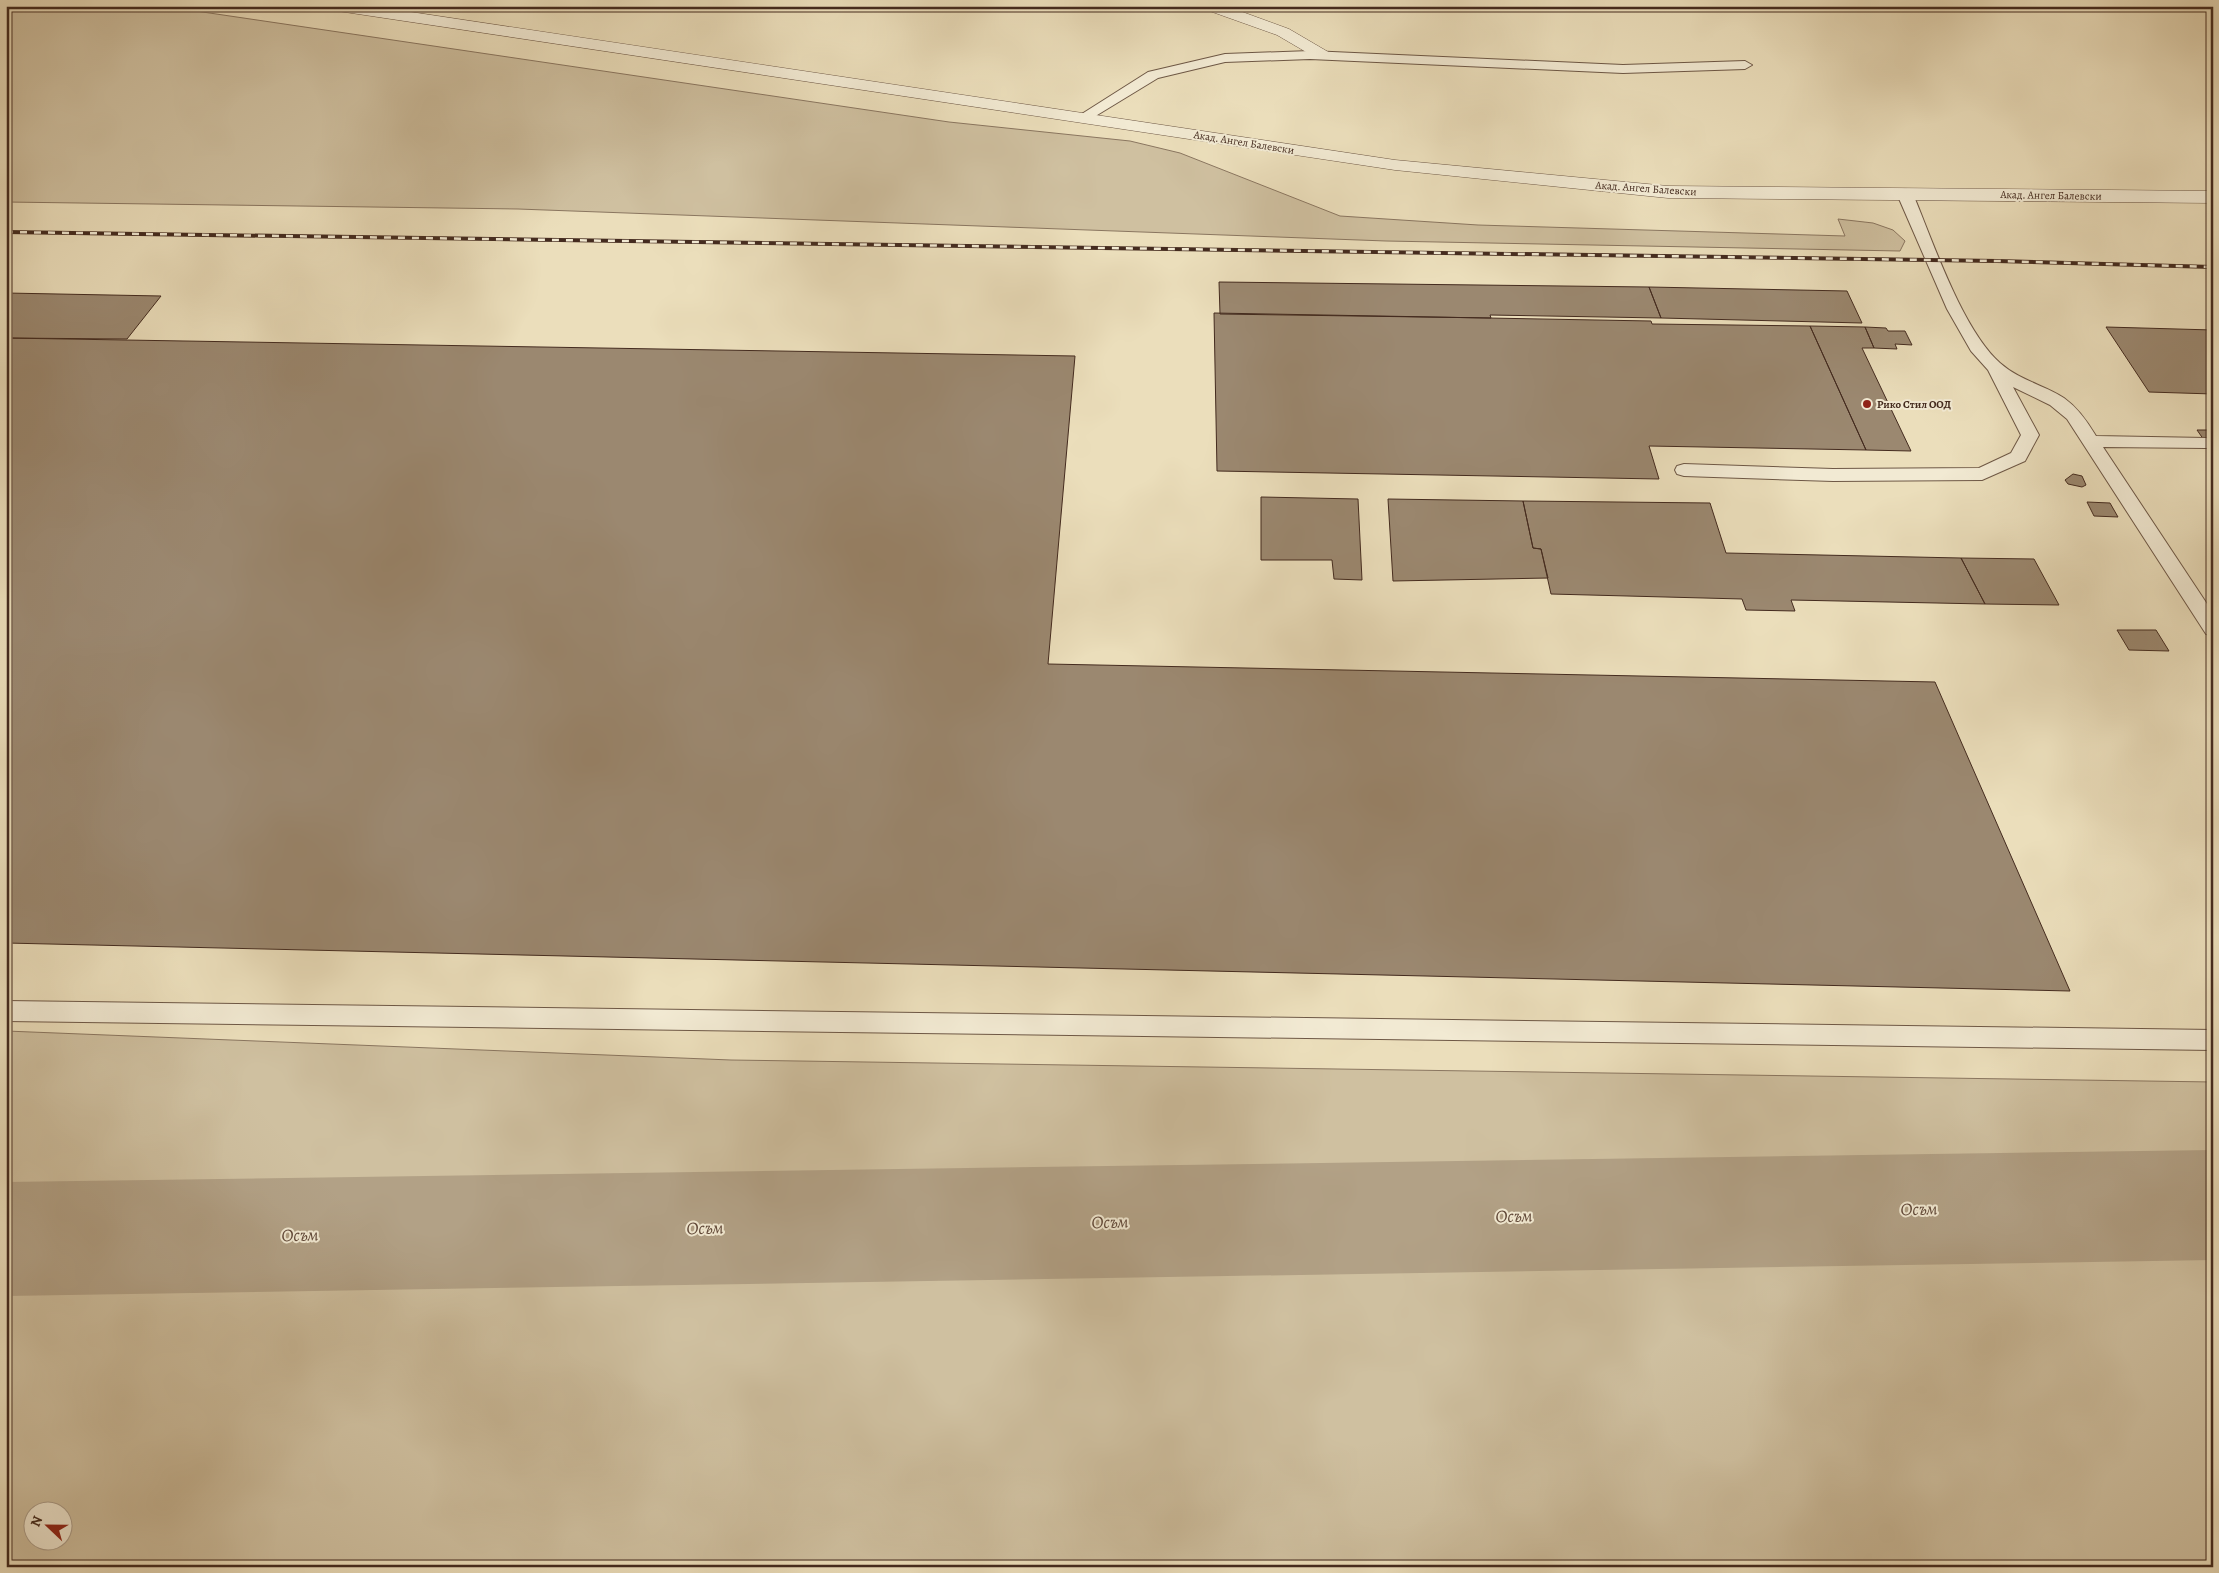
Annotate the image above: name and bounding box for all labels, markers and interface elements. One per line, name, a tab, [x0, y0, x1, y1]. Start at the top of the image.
street label: Акад. Ангел Балевски	[1192, 127, 1295, 158]
street label: Акад. Ангел Балевски	[1594, 177, 1697, 200]
street label: Акад. Ангел Балевски	[1999, 187, 2102, 204]
place label: Рико Стил ООД	[1877, 397, 1952, 412]
marker: Рико Стил ООД	[1861, 398, 1873, 410]
water label: Осъм	[1900, 1197, 1938, 1221]
water label: Осъм	[1495, 1204, 1533, 1228]
water label: Осъм	[1091, 1210, 1129, 1234]
water label: Осъм	[686, 1216, 724, 1240]
water label: Осъм	[281, 1223, 319, 1247]
north arrow	[22, 1500, 72, 1550]
text: N	[26, 1513, 47, 1530]

